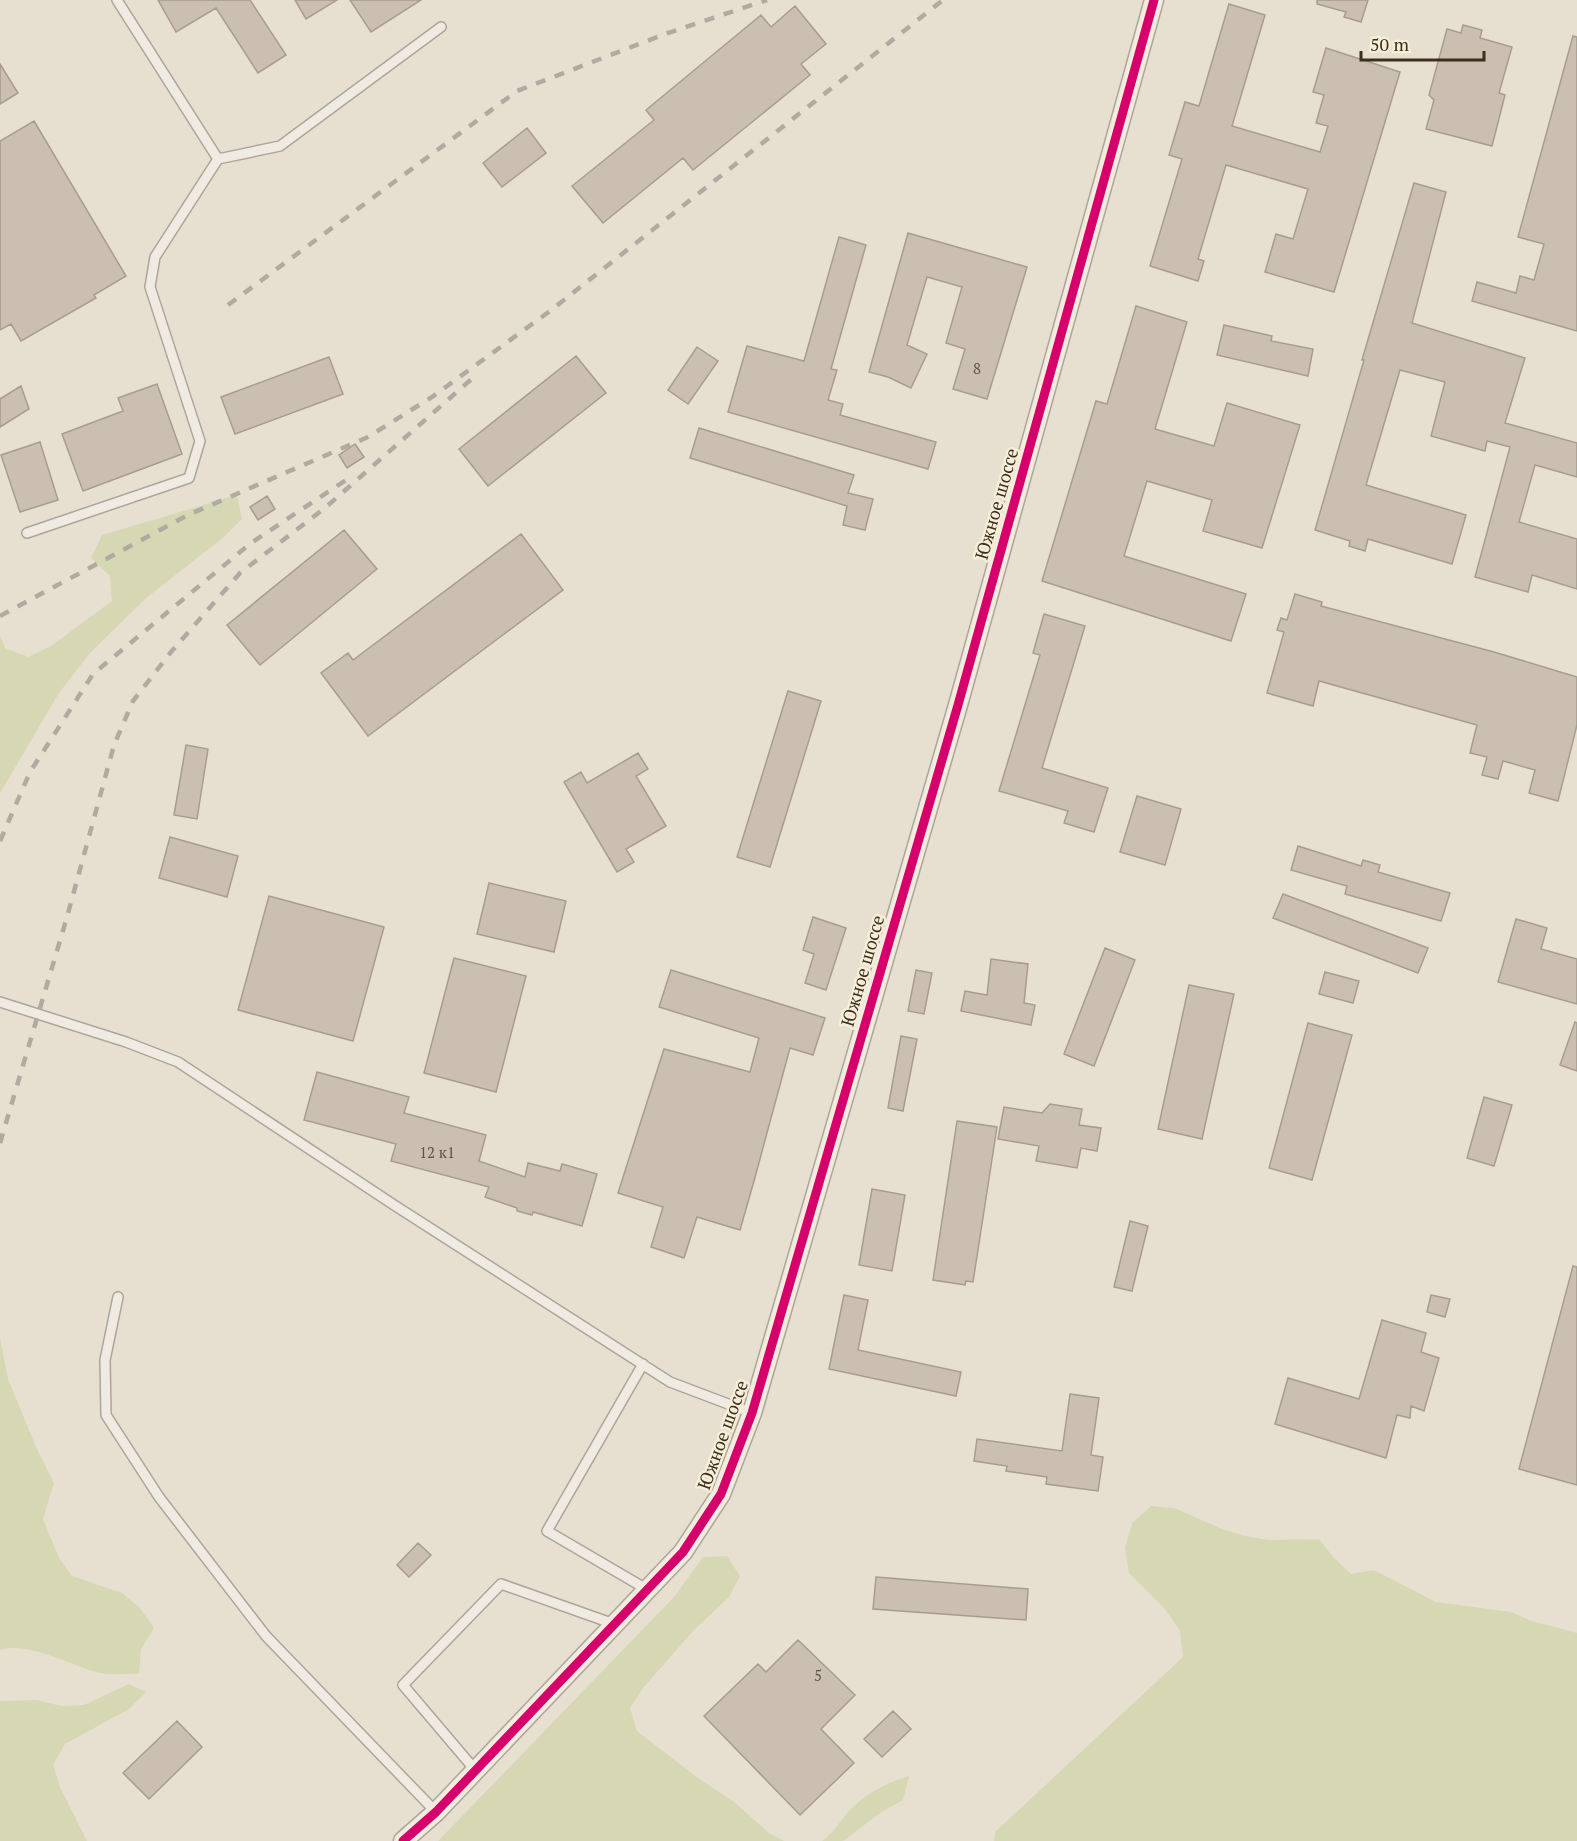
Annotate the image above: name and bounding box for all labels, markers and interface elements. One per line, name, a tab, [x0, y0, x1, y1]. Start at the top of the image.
scale bar	[1361, 24, 1484, 62]
text: 50 m	[1370, 32, 1410, 56]
house number: 8	[973, 358, 981, 378]
street label: Южное шоссе	[969, 445, 1023, 562]
street label: Южное шоссе	[835, 912, 889, 1029]
house number: 12 к1	[419, 1142, 455, 1162]
street label: Южное шоссе	[691, 1377, 753, 1493]
house number: 5	[814, 1665, 822, 1685]

